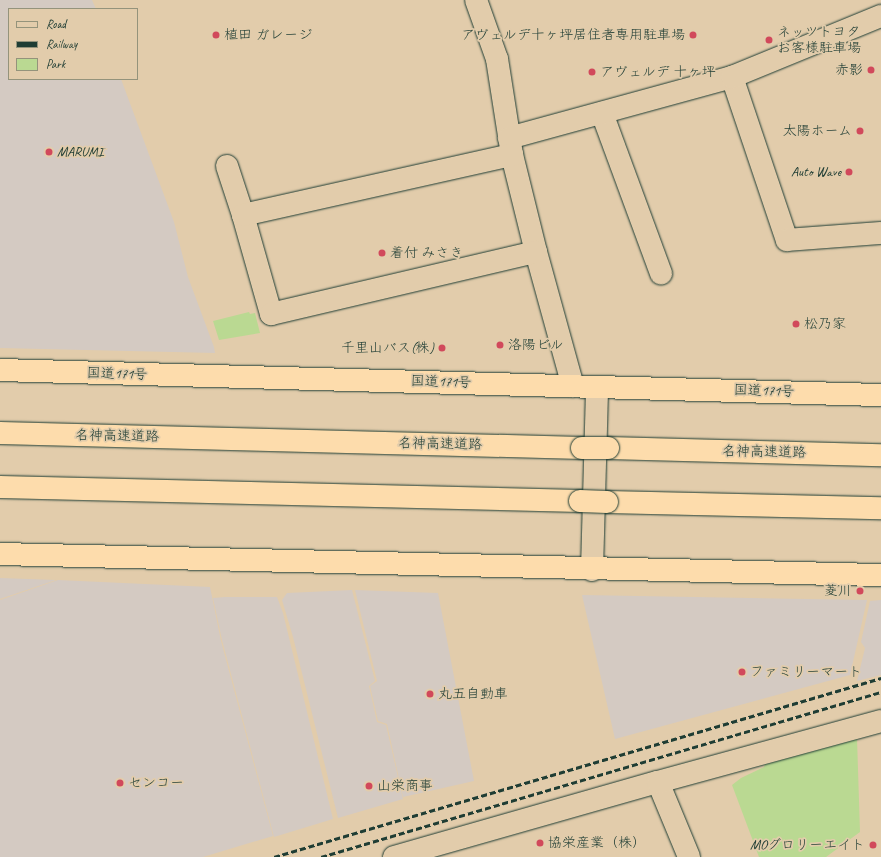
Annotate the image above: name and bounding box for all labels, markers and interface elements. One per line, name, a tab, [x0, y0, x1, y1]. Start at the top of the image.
legend	[8, 8, 138, 80]
text: Road	[46, 16, 66, 32]
place label: ネッツトヨタ お客様駐車場	[777, 24, 861, 56]
place label: 植田 ガレージ	[224, 27, 312, 43]
place label: アヴェルデ十ヶ坪居住者専用駐車場	[461, 27, 685, 43]
marker: 植田 ガレージ	[211, 30, 221, 40]
marker: アヴェルデ十ヶ坪居住者専用駐車場	[688, 30, 698, 40]
marker: ネッツトヨタ お客様駐車場	[764, 35, 774, 45]
text: Railway	[46, 36, 77, 52]
text: Park	[46, 56, 65, 72]
place label: 赤影	[835, 62, 863, 78]
place label: アヴェルデ 十ヶ坪	[600, 64, 715, 80]
marker: 赤影	[866, 65, 876, 75]
marker: アヴェルデ 十ヶ坪	[587, 67, 597, 77]
place label: 太陽ホーム	[782, 123, 852, 139]
marker: 太陽ホーム	[855, 126, 865, 136]
place label: MARUMI	[57, 144, 103, 160]
marker: MARUMI	[44, 147, 54, 157]
place label: Auto Wave	[791, 164, 841, 180]
marker: Auto Wave	[844, 167, 854, 177]
place label: 着付 みさき	[390, 245, 463, 261]
marker: 着付 みさき	[377, 248, 387, 258]
place label: 松乃家	[804, 316, 846, 332]
marker: 松乃家	[791, 319, 801, 329]
place label: 洛陽ビル	[508, 337, 564, 353]
place label: 千里山バス(株)	[341, 340, 434, 356]
marker: 洛陽ビル	[495, 340, 505, 350]
marker: 千里山バス(株)	[437, 343, 447, 353]
street label: 国道171号	[86, 365, 148, 383]
street label: 国道171号	[410, 373, 472, 391]
street label: 国道171号	[733, 382, 795, 400]
street label: 名神高速道路	[75, 427, 159, 445]
street label: 名神高速道路	[398, 435, 482, 453]
street label: 名神高速道路	[722, 443, 806, 461]
place label: 菱川	[824, 583, 852, 599]
marker: 菱川	[855, 586, 865, 596]
place label: ファミリーマート	[750, 664, 862, 680]
marker: ファミリーマート	[737, 667, 747, 677]
place label: 丸五自動車	[438, 686, 508, 702]
marker: 丸五自動車	[425, 689, 435, 699]
place label: センコー	[128, 775, 184, 791]
marker: センコー	[115, 778, 125, 788]
place label: 山栄商事	[377, 778, 433, 794]
marker: 山栄商事	[364, 781, 374, 791]
place label: 協栄産業（株）	[548, 835, 646, 851]
place label: MOグロリーエイト	[750, 837, 865, 853]
marker: 協栄産業（株）	[535, 838, 545, 848]
marker: MOグロリーエイト	[868, 840, 878, 850]

